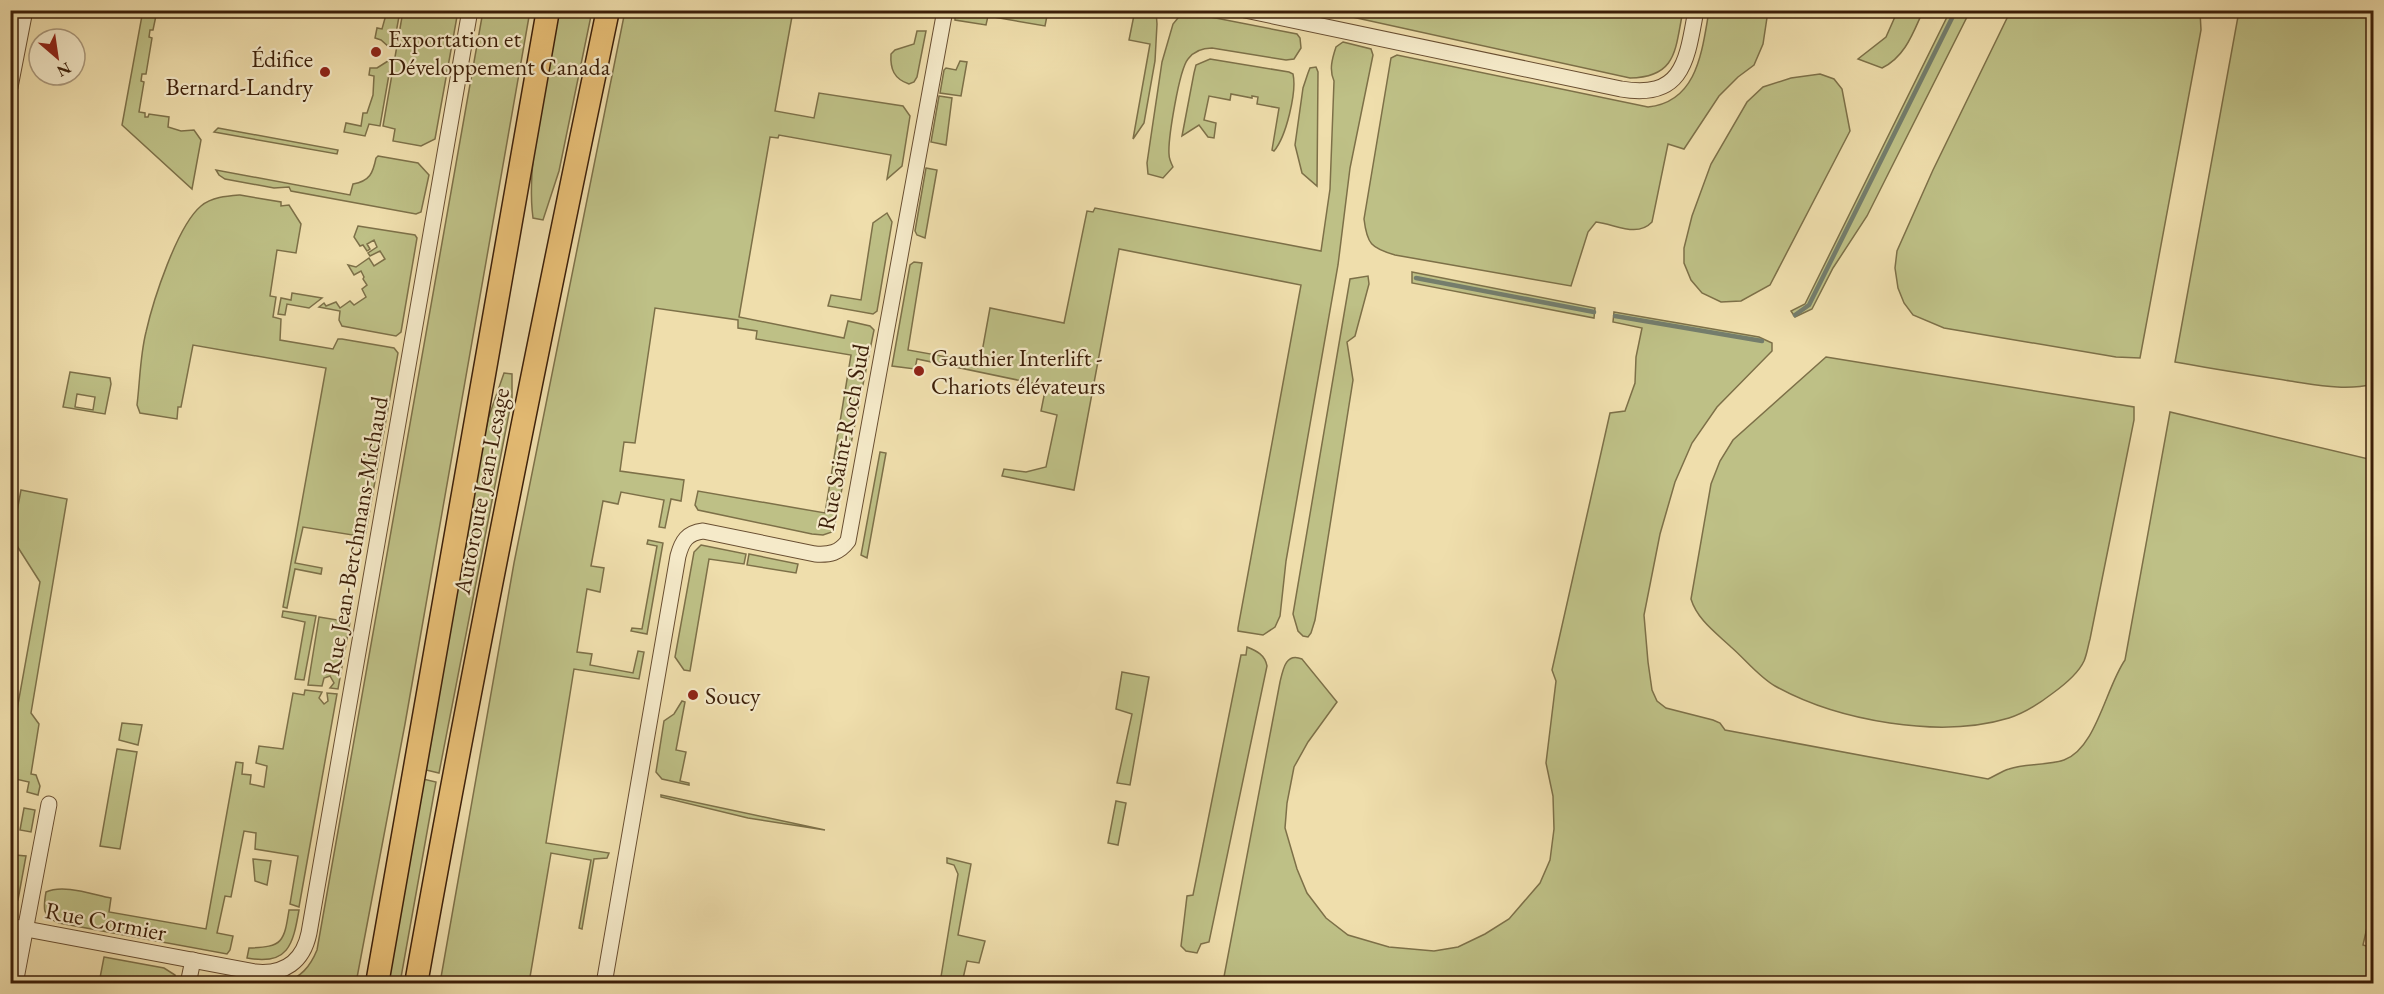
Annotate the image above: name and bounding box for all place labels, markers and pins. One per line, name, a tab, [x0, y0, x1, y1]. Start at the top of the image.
place label: Exportation et Développement Canada	[388, 23, 611, 82]
place label: Édifice Bernard-Landry	[166, 43, 313, 102]
marker: Exportation et Développement Canada	[369, 45, 383, 59]
marker: Édifice Bernard-Landry	[318, 65, 332, 79]
place label: Gauthier Interlift - Chariots élévateurs	[931, 342, 1105, 401]
marker: Gauthier Interlift - Chariots élévateurs	[912, 364, 926, 378]
place label: Soucy	[705, 680, 761, 711]
marker: Soucy	[686, 688, 700, 702]

